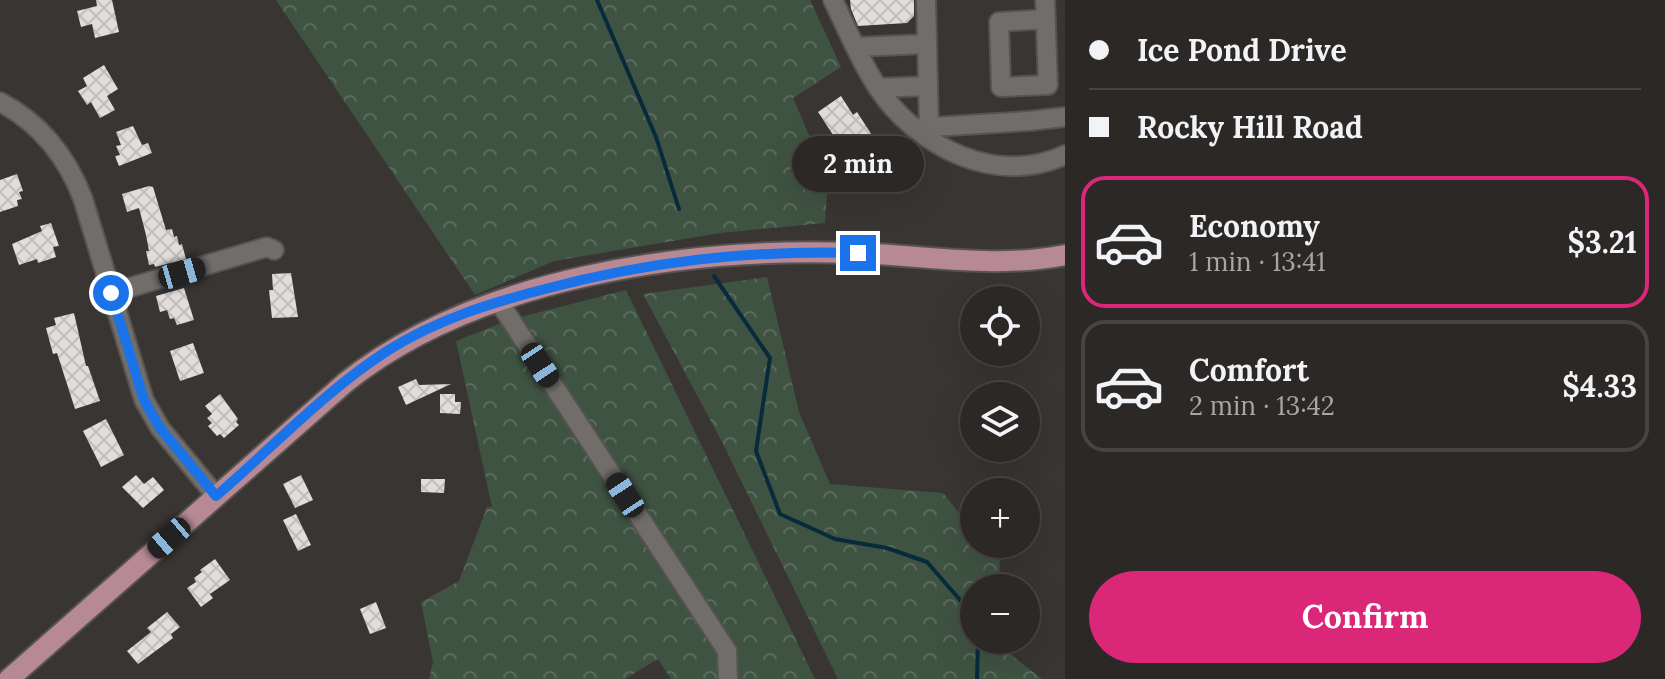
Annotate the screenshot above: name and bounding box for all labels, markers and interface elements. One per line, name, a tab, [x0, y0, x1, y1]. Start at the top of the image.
text: Ice Pond Drive	[1137, 31, 1347, 69]
text: Rocky Hill Road	[1137, 108, 1363, 146]
callout: 2 min	[792, 137, 924, 193]
text: 2 min	[823, 147, 893, 180]
icon: car	[1093, 206, 1165, 278]
text: Economy	[1189, 207, 1320, 245]
text: $3.21	[1567, 223, 1637, 261]
route end	[840, 235, 876, 271]
text: 1 min · 13:41	[1189, 245, 1326, 278]
car	[156, 255, 208, 291]
route start	[93, 275, 129, 311]
map controls	[960, 286, 1040, 654]
button: locate	[960, 286, 1040, 366]
car	[517, 338, 563, 392]
icon: car	[1093, 350, 1165, 422]
text: Comfort	[1189, 351, 1309, 389]
text: $4.33	[1562, 367, 1637, 405]
button: layers	[960, 382, 1040, 462]
text: 2 min · 13:42	[1189, 389, 1335, 422]
car	[602, 468, 648, 522]
button: +	[960, 478, 1040, 558]
car	[143, 513, 195, 563]
button: Confirm	[1089, 571, 1641, 663]
button: −	[960, 574, 1040, 654]

